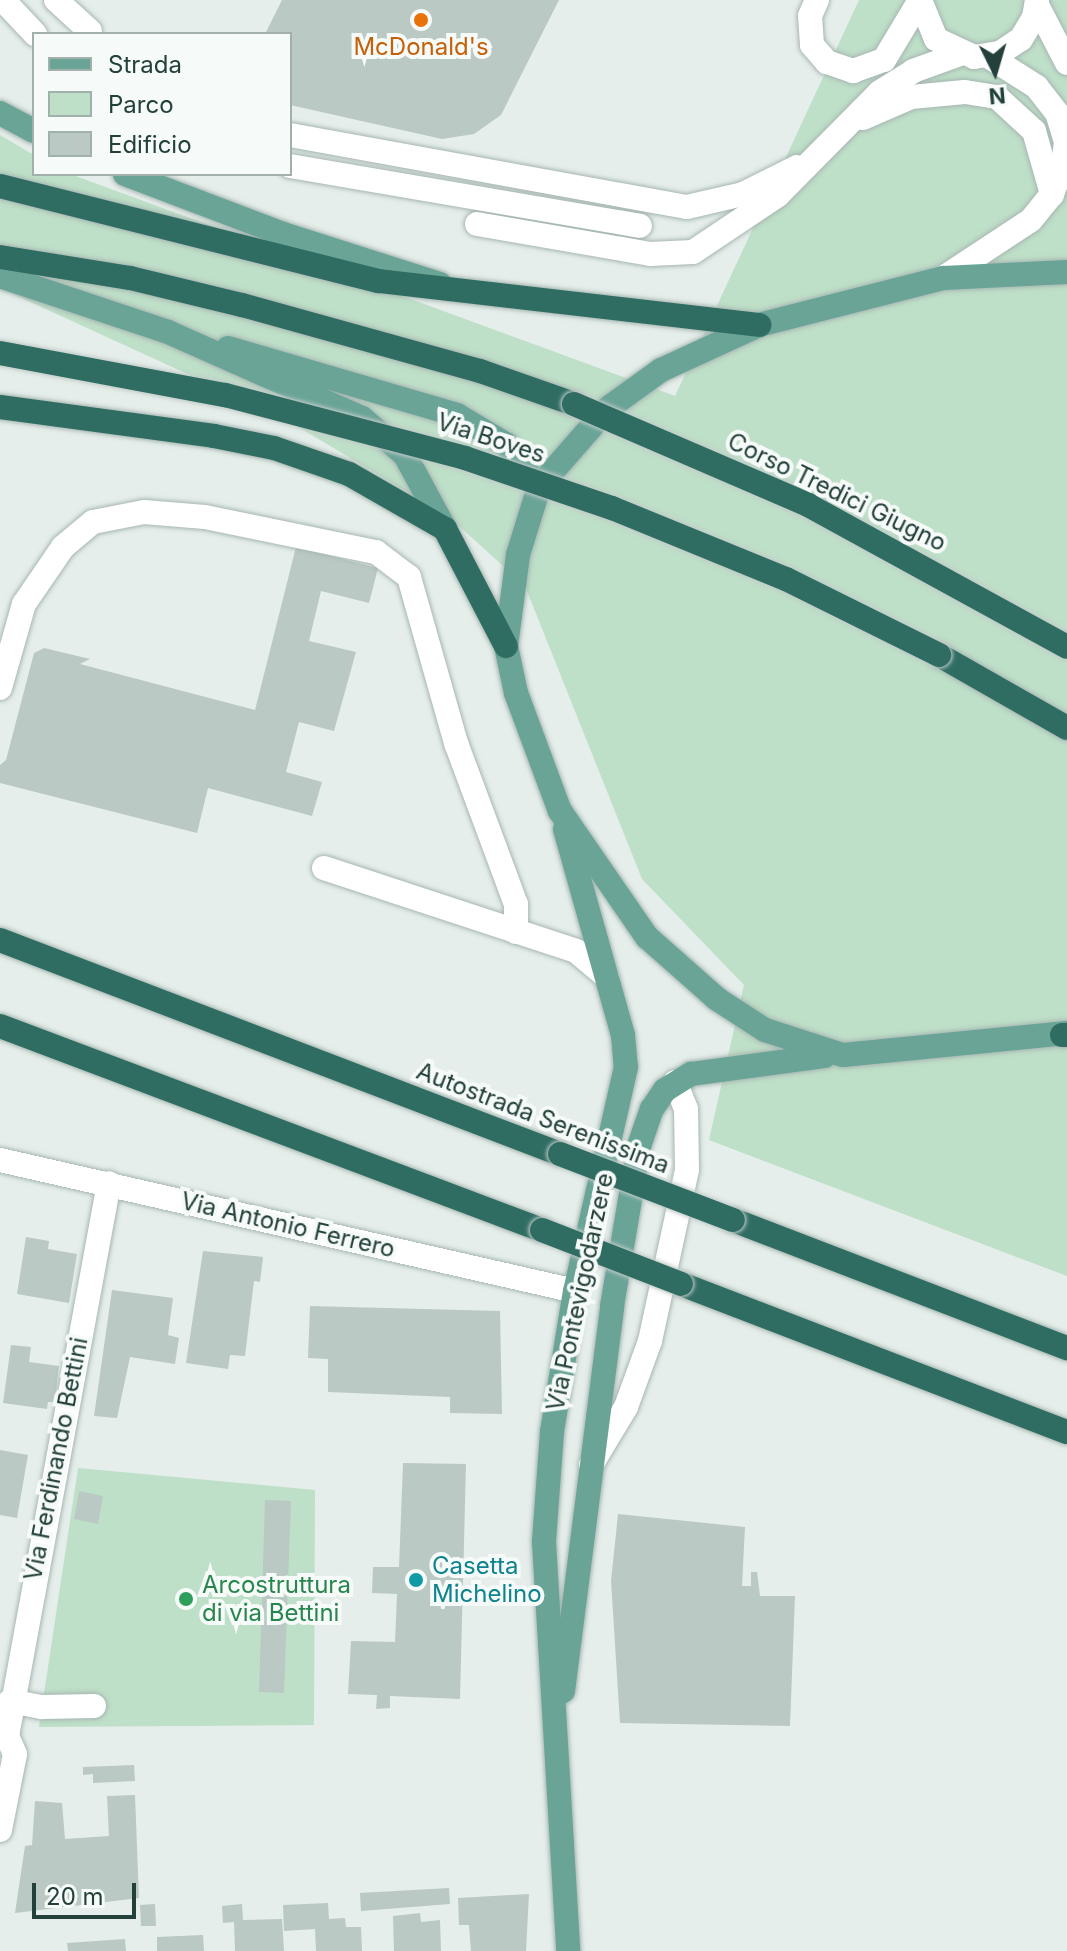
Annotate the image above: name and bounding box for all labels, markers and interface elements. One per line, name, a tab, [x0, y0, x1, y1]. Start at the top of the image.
marker: McDonald's	[412, 11, 430, 29]
legend	[32, 32, 292, 176]
north arrow	[955, 32, 1035, 112]
place label: McDonald's	[353, 33, 489, 61]
text: Strada	[108, 50, 182, 79]
text: N	[988, 82, 1007, 110]
text: Parco	[108, 90, 174, 119]
text: Edificio	[108, 130, 192, 159]
street label: Via Boves	[433, 407, 549, 469]
street label: Corso Tredici Giugno	[723, 427, 951, 557]
street label: Autostrada Serenissima	[413, 1056, 673, 1180]
street label: Via Pontevigodarzere	[541, 1170, 619, 1414]
street label: Via Antonio Ferrero	[178, 1186, 398, 1264]
street label: Via Ferdinando Bettini	[18, 1335, 94, 1583]
place label: Casetta Michelino	[432, 1552, 542, 1608]
place label: Arcostruttura di via Bettini	[202, 1571, 351, 1627]
marker: Casetta Michelino	[407, 1571, 425, 1589]
marker: Arcostruttura di via Bettini	[177, 1590, 195, 1608]
scale bar	[36, 1867, 140, 1917]
text: 20 m	[46, 1882, 104, 1911]

